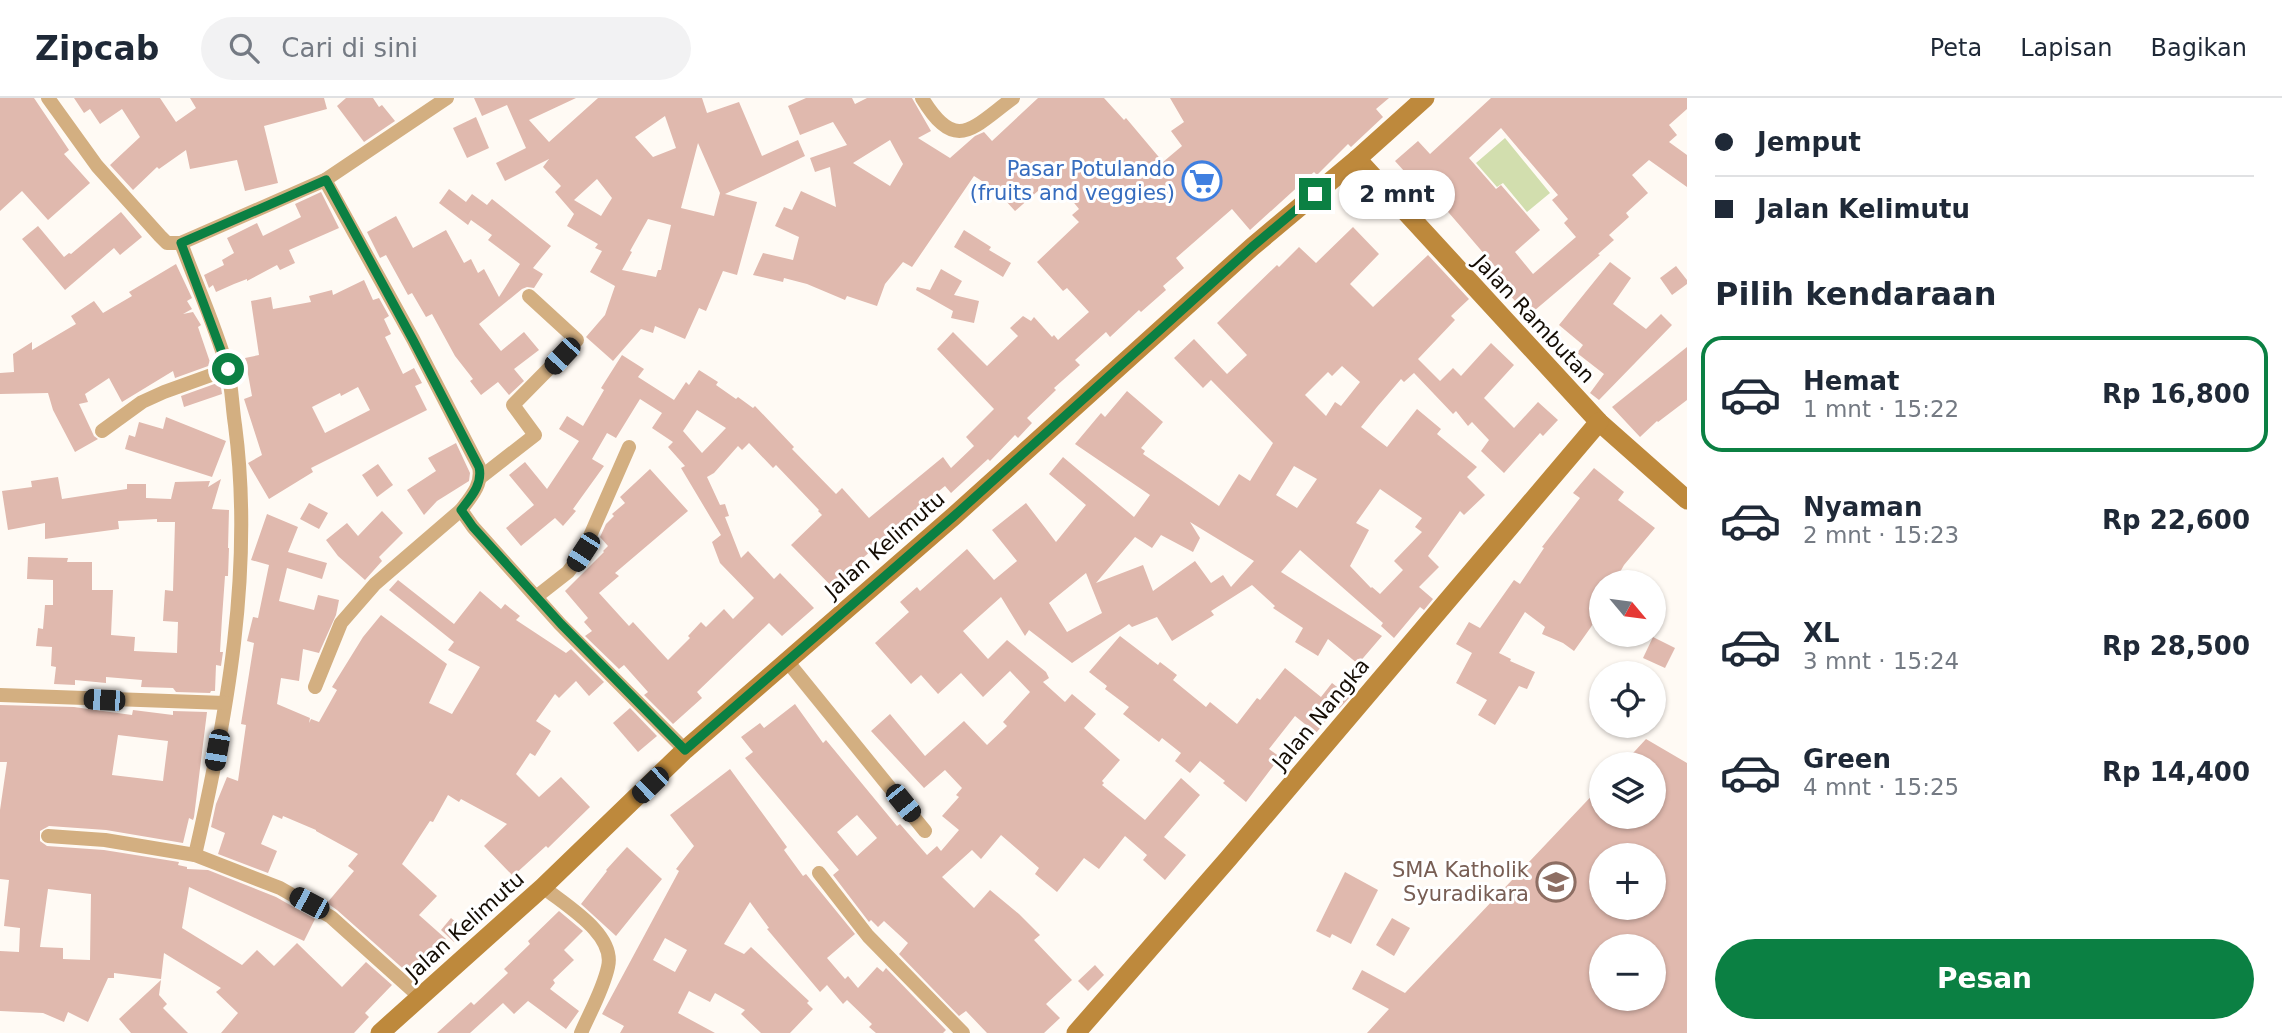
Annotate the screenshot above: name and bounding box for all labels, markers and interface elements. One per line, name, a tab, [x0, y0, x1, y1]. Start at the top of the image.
search box	[201, 17, 691, 80]
text: Zipcab	[35, 29, 159, 68]
icon: search	[225, 29, 263, 67]
text: Cari di sini	[281, 33, 418, 63]
text: Peta	[1930, 34, 1982, 62]
text: Lapisan	[2020, 34, 2113, 62]
text: Bagikan	[2151, 34, 2247, 62]
text: Jemput	[1757, 127, 1861, 157]
place label: Pasar Potulando (fruits and veggies)	[970, 157, 1175, 205]
supermarket icon: Pasar Potulando (fruits and veggies)	[1181, 160, 1223, 202]
callout: 2 mnt	[1340, 170, 1455, 218]
route end	[1299, 178, 1331, 210]
text: 2 mnt	[1359, 181, 1435, 207]
text: Jalan Kelimutu	[1757, 194, 1970, 224]
street label: Jalan Rambutan	[1467, 249, 1599, 388]
text: Pilih kendaraan	[1715, 275, 1996, 313]
car	[540, 333, 585, 379]
route start	[212, 353, 244, 385]
icon: car	[1719, 363, 1782, 426]
text: Hemat	[1803, 366, 1899, 396]
text: Rp 16,800	[2102, 379, 2250, 409]
text: 1 mnt · 15:22	[1803, 396, 1959, 422]
street label: Jalan Kelimutu	[819, 487, 950, 605]
icon: car	[1719, 489, 1782, 552]
text: Nyaman	[1803, 492, 1922, 522]
text: Rp 22,600	[2102, 505, 2250, 535]
text: 2 mnt · 15:23	[1803, 522, 1959, 548]
car	[563, 529, 604, 575]
north arrow	[1589, 570, 1666, 648]
map controls	[1589, 570, 1666, 1011]
icon: car	[1719, 615, 1782, 678]
text: XL	[1803, 618, 1840, 648]
text: Rp 28,500	[2102, 631, 2250, 661]
text: 3 mnt · 15:24	[1803, 648, 1959, 674]
street label: Jalan Nangka	[1266, 654, 1374, 776]
button: locate	[1589, 661, 1666, 738]
car	[83, 688, 126, 712]
car	[204, 727, 231, 773]
icon: car	[1719, 741, 1782, 804]
text: Green	[1803, 744, 1891, 774]
button: layers	[1589, 752, 1666, 829]
text: Rp 14,400	[2102, 757, 2250, 787]
car	[628, 763, 673, 807]
text: 4 mnt · 15:25	[1803, 774, 1959, 800]
car	[882, 780, 925, 826]
button: +	[1589, 843, 1666, 920]
place label: SMA Katholik Syuradikara	[1392, 858, 1530, 906]
school or university icon: SMA Katholik Syuradikara	[1535, 861, 1577, 903]
street label: Jalan Kelimutu	[400, 867, 529, 987]
car	[286, 884, 333, 922]
button: −	[1589, 934, 1666, 1011]
button: Pesan	[1715, 939, 2254, 1019]

